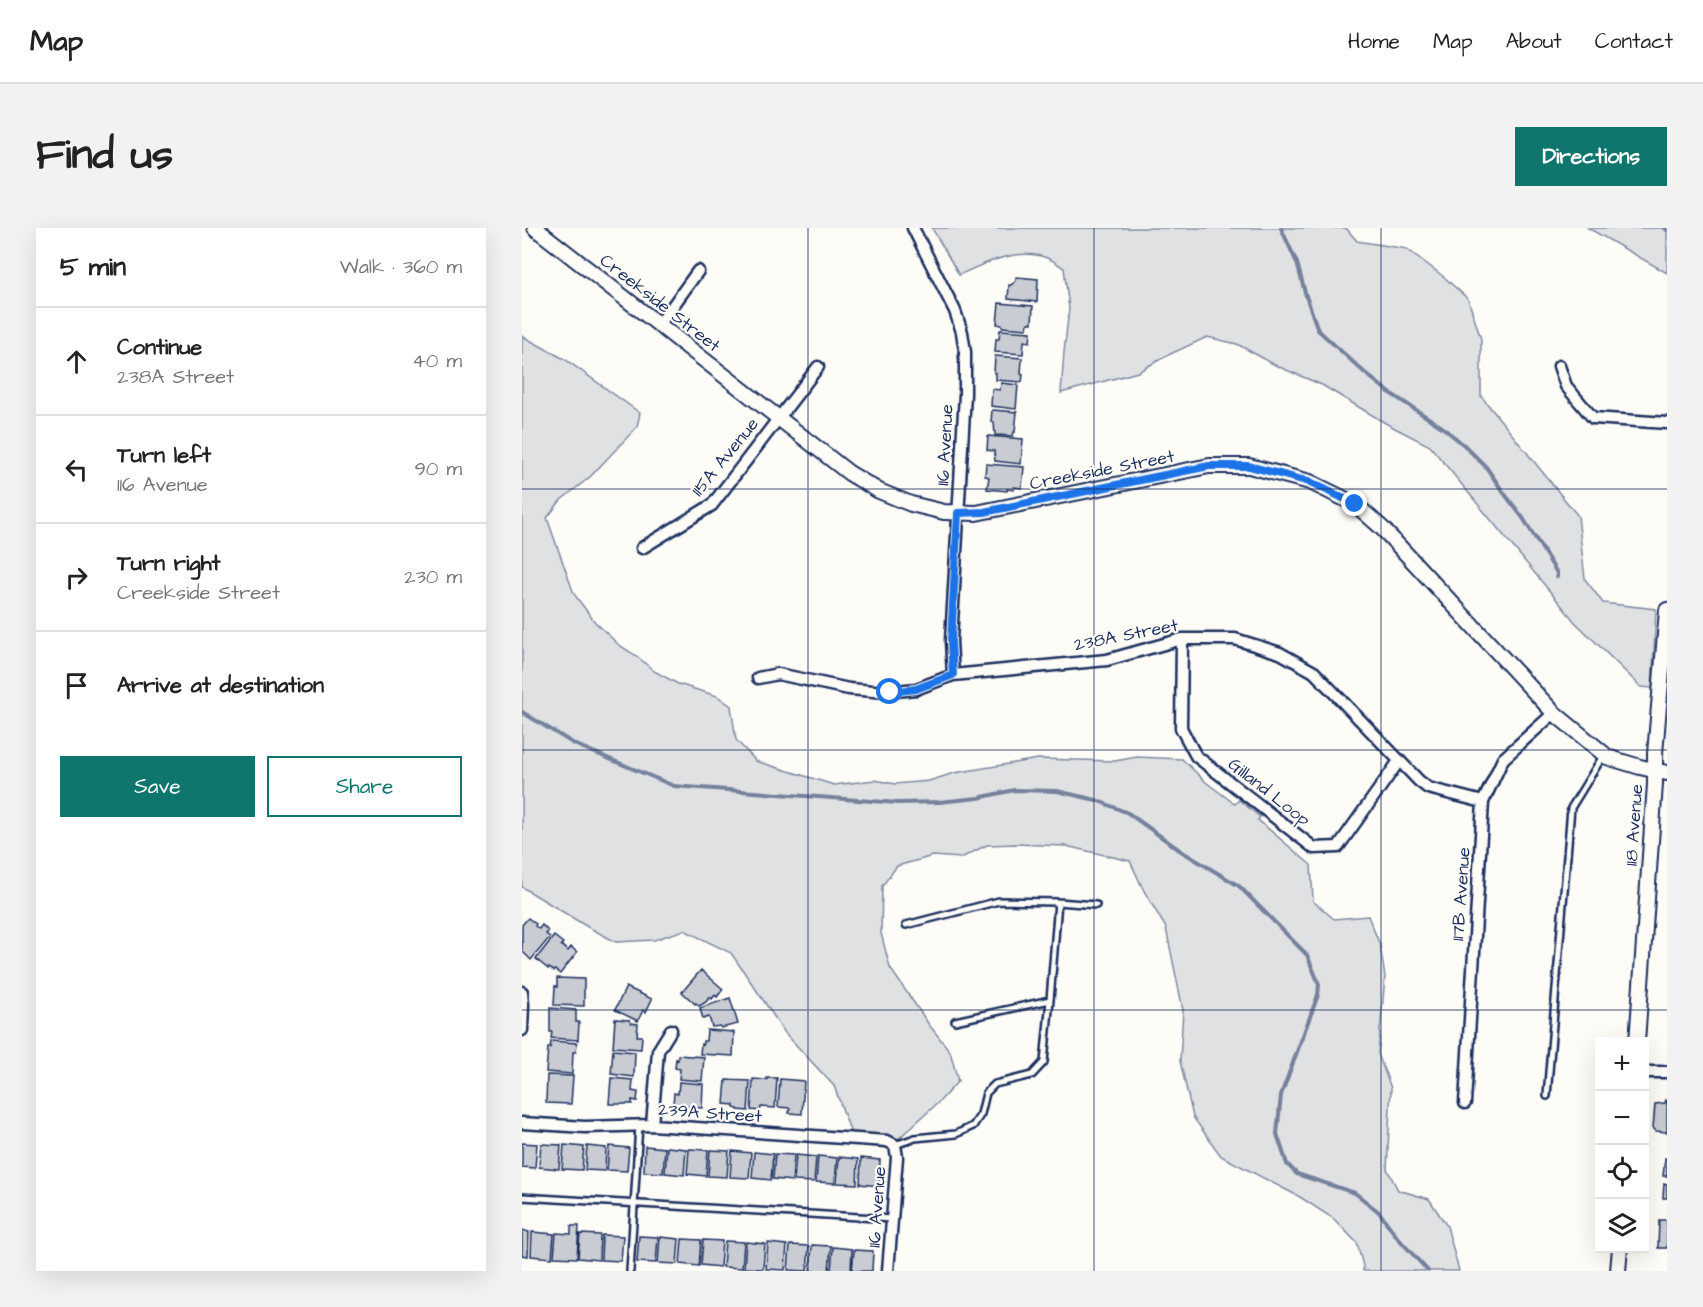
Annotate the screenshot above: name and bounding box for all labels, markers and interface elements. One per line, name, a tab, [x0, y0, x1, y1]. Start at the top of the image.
text: Map	[30, 22, 83, 61]
text: Home	[1348, 27, 1400, 56]
text: Map	[1433, 27, 1473, 56]
text: About	[1506, 27, 1562, 56]
text: Contact	[1595, 27, 1673, 56]
text: Find us	[36, 127, 173, 185]
button: Directions	[1515, 127, 1667, 186]
street label: Creekside Street	[595, 248, 726, 358]
text: 5 min	[60, 249, 126, 285]
text: Walk · 360 m	[340, 253, 462, 281]
text: Continue	[117, 332, 202, 363]
icon: ahead	[60, 345, 93, 378]
text: 40 m	[412, 347, 462, 375]
text: 238A Street	[117, 363, 234, 391]
street label: 116 Avenue	[930, 403, 960, 486]
street label: 115A Avenue	[686, 412, 765, 502]
text: Turn left	[117, 440, 211, 471]
street label: Creekside Street	[1028, 444, 1177, 496]
icon: left	[60, 453, 93, 486]
text: 90 m	[414, 455, 462, 483]
text: 116 Avenue	[117, 471, 208, 499]
route end	[1341, 490, 1367, 516]
text: Turn right	[117, 548, 220, 579]
icon: right	[60, 561, 93, 594]
text: 230 m	[404, 563, 462, 591]
text: Creekside Street	[117, 579, 280, 607]
street label: 238A Street	[1072, 613, 1181, 657]
icon: arrive	[60, 669, 93, 702]
text: Arrive at destination	[117, 670, 324, 701]
route start	[876, 678, 902, 704]
street label: Gilland Loop	[1223, 752, 1315, 832]
button: Save	[60, 756, 255, 817]
button: Share	[267, 756, 462, 817]
street label: 118 Avenue	[1619, 783, 1649, 867]
street label: 117B Avenue	[1445, 846, 1477, 942]
map controls	[1595, 1037, 1649, 1253]
button: +	[1595, 1037, 1649, 1091]
button: −	[1595, 1091, 1649, 1145]
street label: 239A Street	[657, 1097, 763, 1129]
button: locate	[1595, 1145, 1649, 1199]
street label: 116 Avenue	[862, 1165, 892, 1249]
button: layers	[1595, 1199, 1649, 1253]

